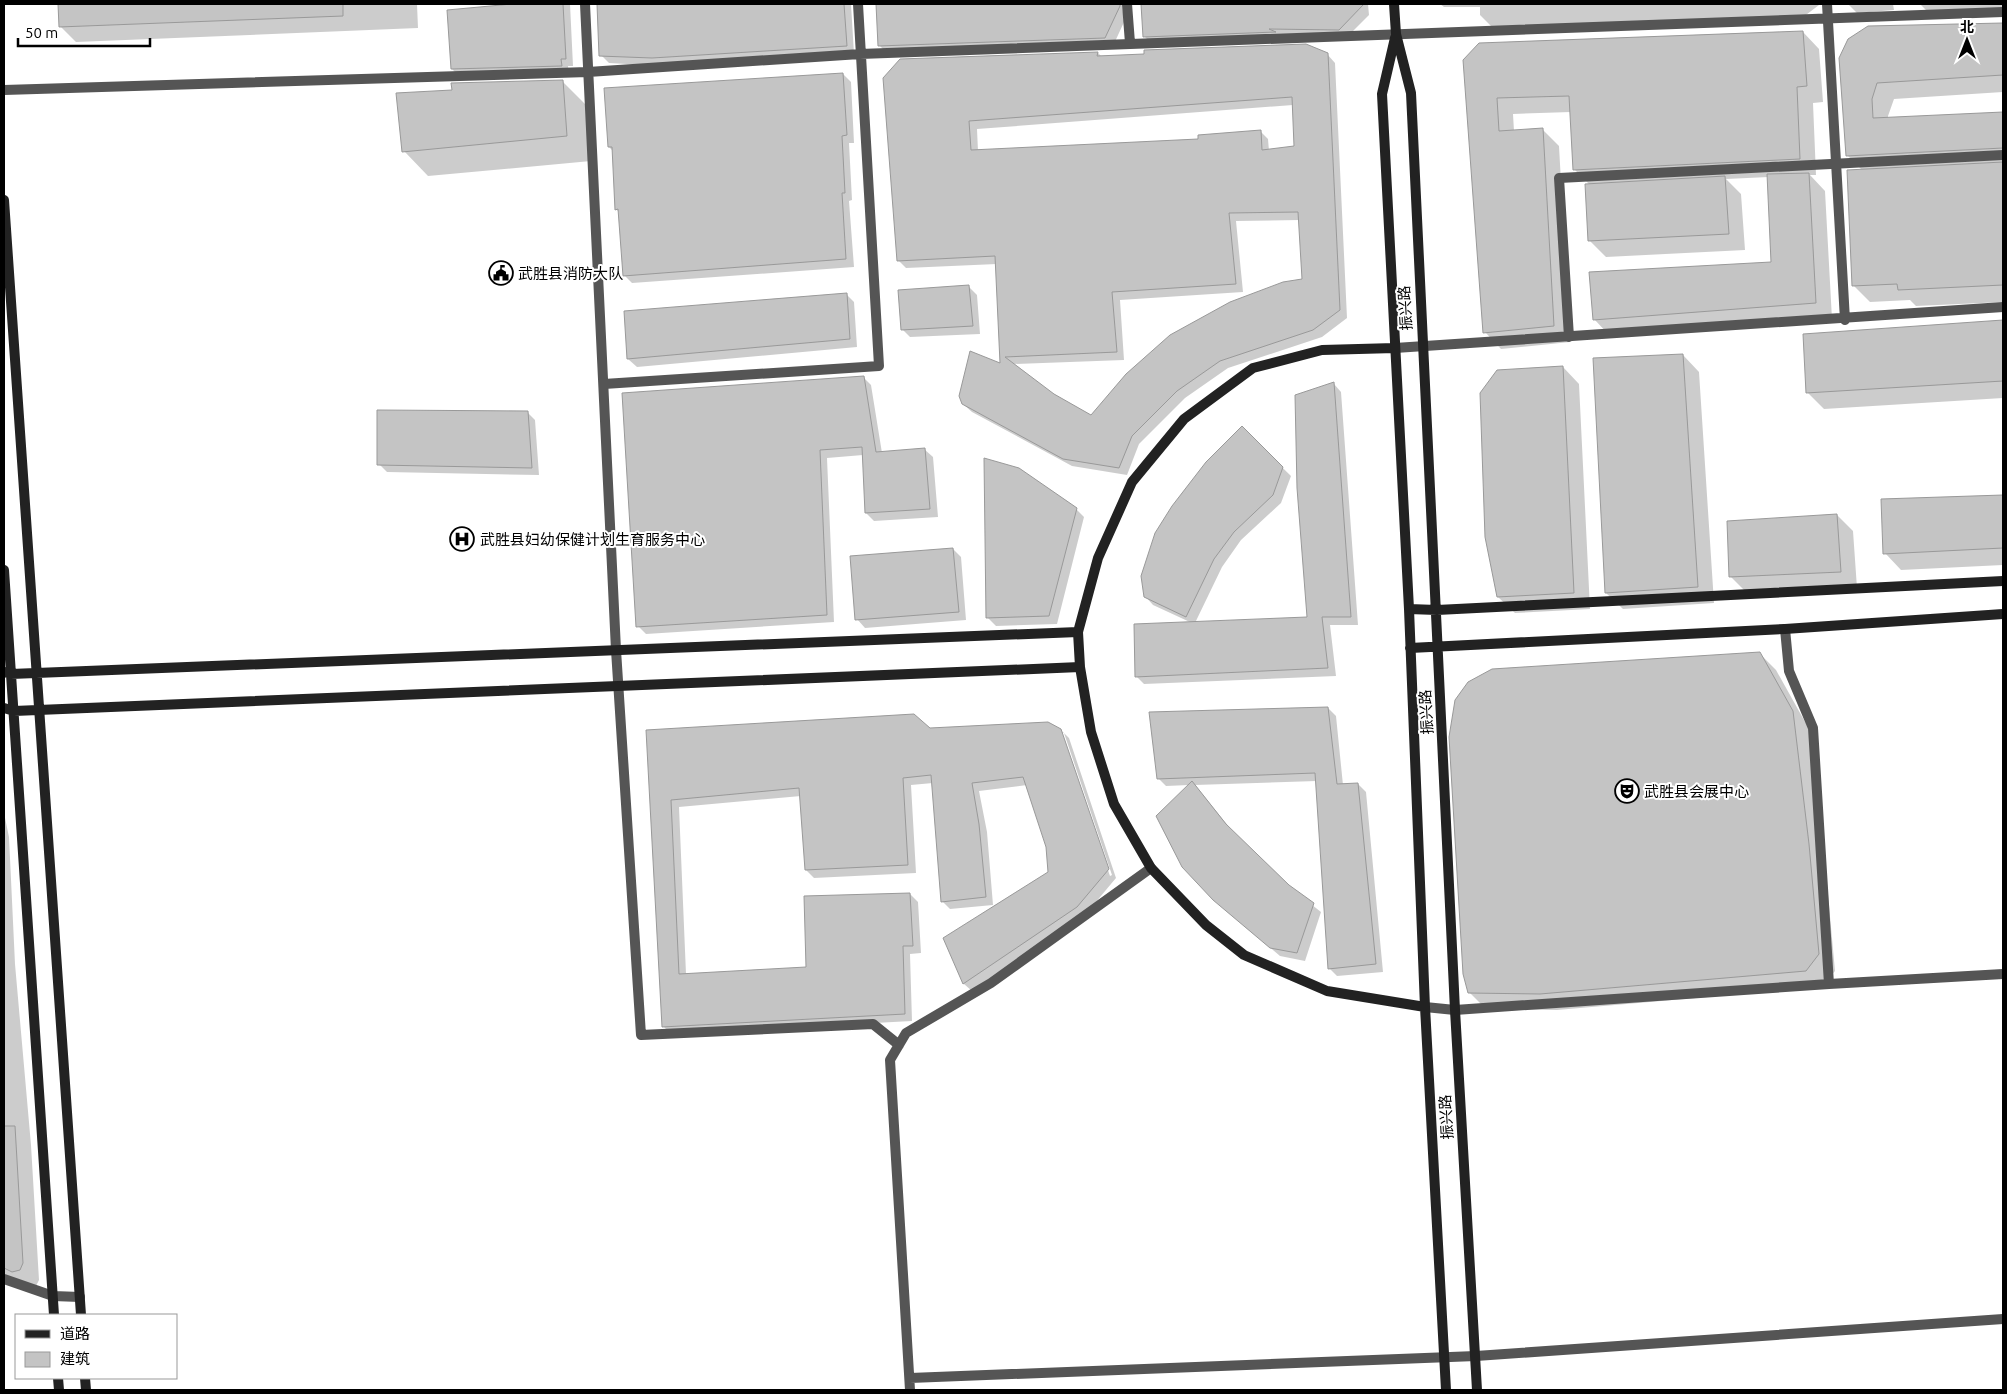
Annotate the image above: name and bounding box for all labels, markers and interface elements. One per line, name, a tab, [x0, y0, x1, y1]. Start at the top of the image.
scale bar	[18, 15, 150, 47]
north arrow	[1942, 15, 1992, 65]
text: 北	[1960, 19, 1974, 35]
text: 50 m	[25, 24, 58, 41]
public building icon: 武胜县消防大队	[488, 260, 514, 286]
place label: 武胜县消防大队	[518, 265, 623, 282]
street label: 振兴路	[1395, 285, 1415, 331]
hospital icon: 武胜县妇幼保健计划生育服务中心	[449, 526, 475, 552]
place label: 武胜县妇幼保健计划生育服务中心	[480, 531, 705, 548]
street label: 振兴路	[1416, 689, 1436, 735]
theatre icon: 武胜县会展中心	[1614, 778, 1640, 804]
place label: 武胜县会展中心	[1644, 783, 1749, 800]
street label: 振兴路	[1436, 1094, 1456, 1140]
legend	[15, 1314, 178, 1379]
text: 道路	[60, 1325, 90, 1342]
text: 建筑	[60, 1350, 90, 1367]

